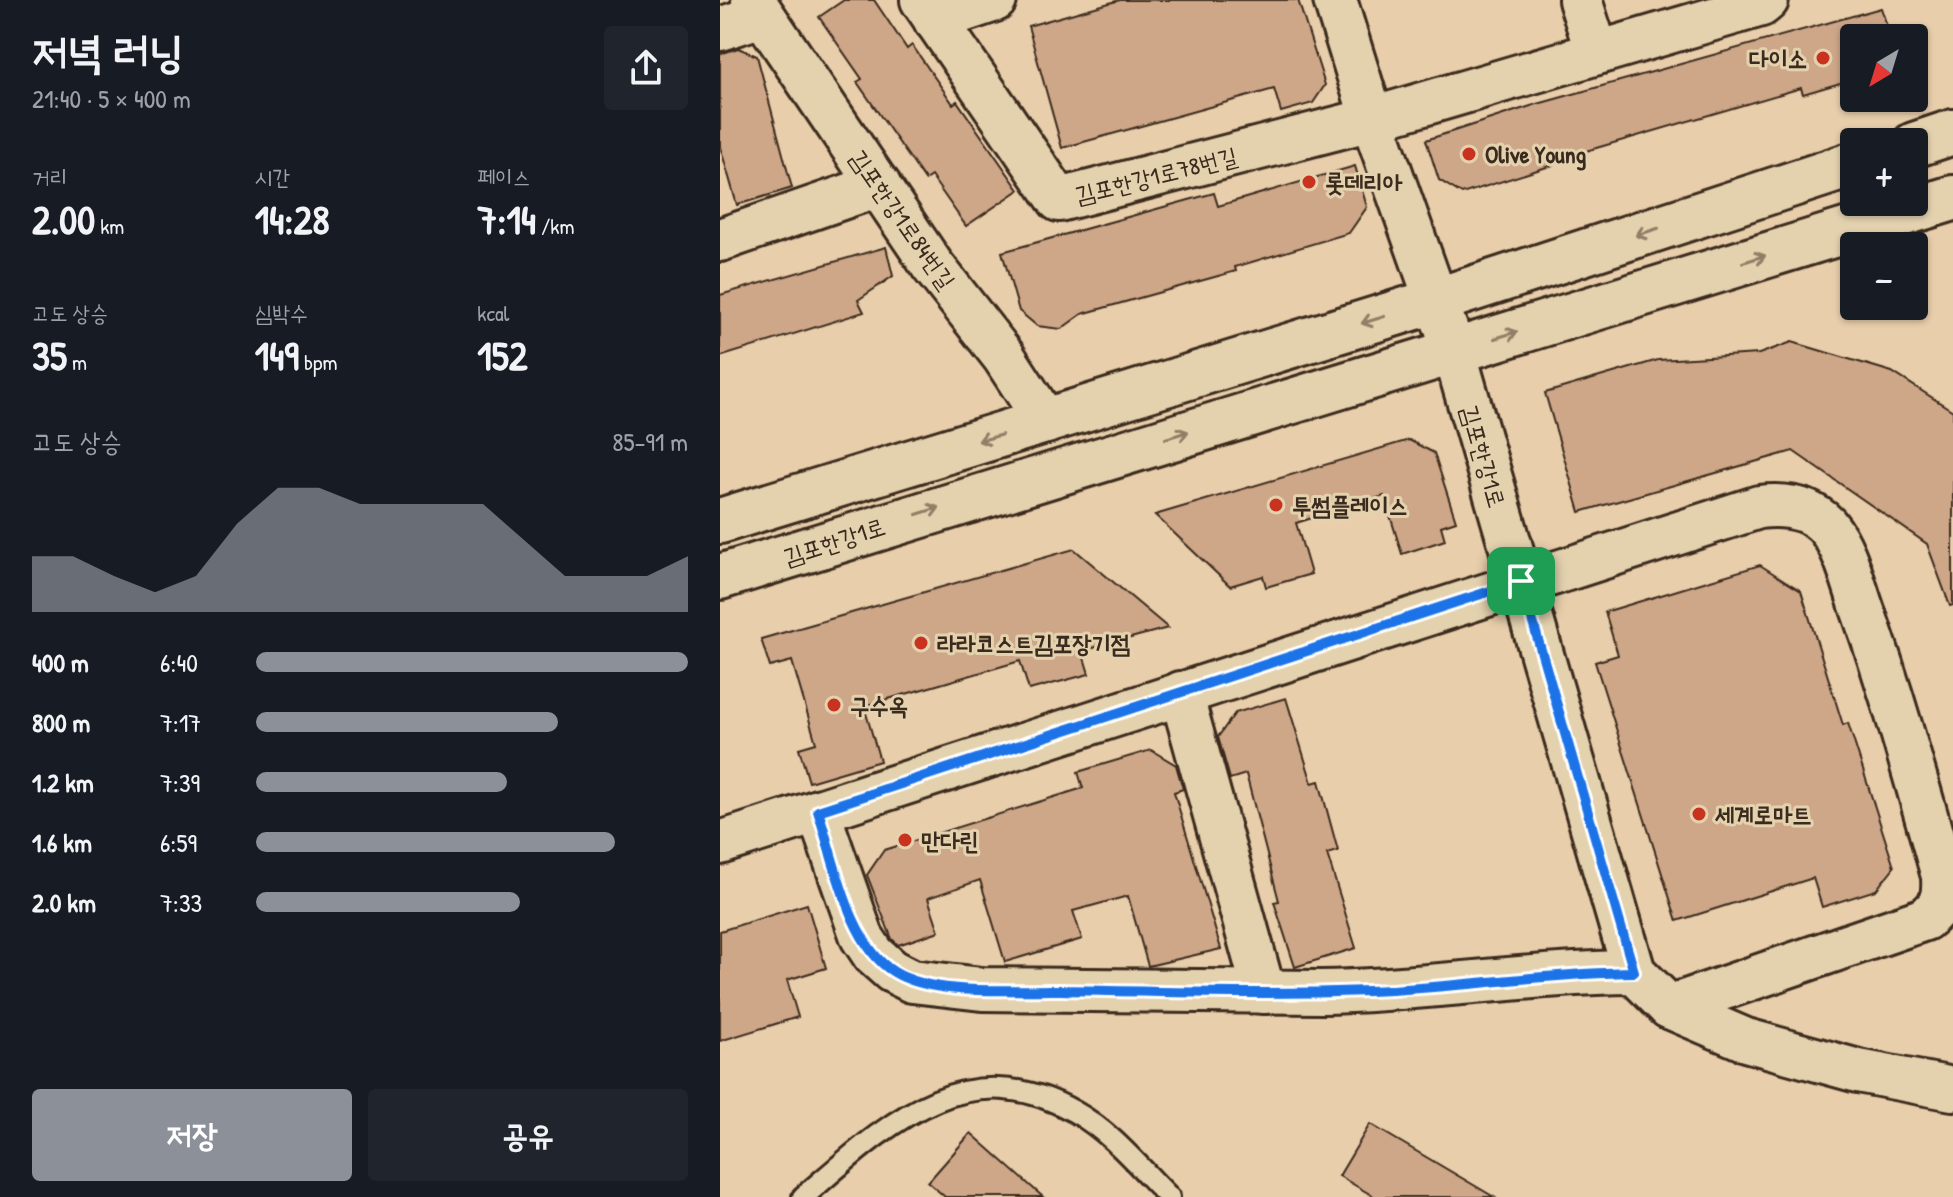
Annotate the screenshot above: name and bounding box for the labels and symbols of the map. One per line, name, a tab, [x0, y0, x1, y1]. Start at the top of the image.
north arrow	[1840, 24, 1928, 112]
place label: 다이소	[1749, 42, 1807, 74]
marker: 다이소	[1814, 49, 1832, 67]
place label: Olive Young	[1485, 138, 1587, 171]
street label: 김포한강1로78번길	[1072, 139, 1240, 211]
street label: 김포한강1로84번길	[843, 143, 963, 295]
marker: Olive Young	[1460, 145, 1478, 163]
place label: 롯데리아	[1325, 166, 1403, 198]
marker: 롯데리아	[1300, 173, 1318, 191]
one-way arrow	[1634, 225, 1659, 240]
one-way arrow	[1741, 251, 1767, 266]
one-way arrow	[1360, 313, 1386, 328]
one-way arrow	[1492, 327, 1518, 342]
street label: 김포한강1로	[1454, 401, 1514, 511]
one-way arrow	[1163, 427, 1189, 442]
one-way arrow	[978, 431, 1004, 446]
place label: 투썸플레이스	[1292, 489, 1408, 521]
marker: 투썸플레이스	[1267, 496, 1285, 514]
one-way arrow	[914, 503, 940, 518]
street label: 김포한강1로	[779, 510, 889, 572]
pin	[1487, 547, 1555, 615]
place label: 라라코스트김포장기점	[937, 627, 1130, 659]
marker: 라라코스트김포장기점	[912, 634, 930, 652]
place label: 구수옥	[850, 689, 908, 721]
marker: 구수옥	[825, 696, 843, 714]
place label: 세계로마트	[1714, 798, 1812, 830]
marker: 세계로마트	[1690, 805, 1708, 823]
place label: 만다린	[921, 824, 979, 856]
marker: 만다린	[896, 831, 914, 849]

